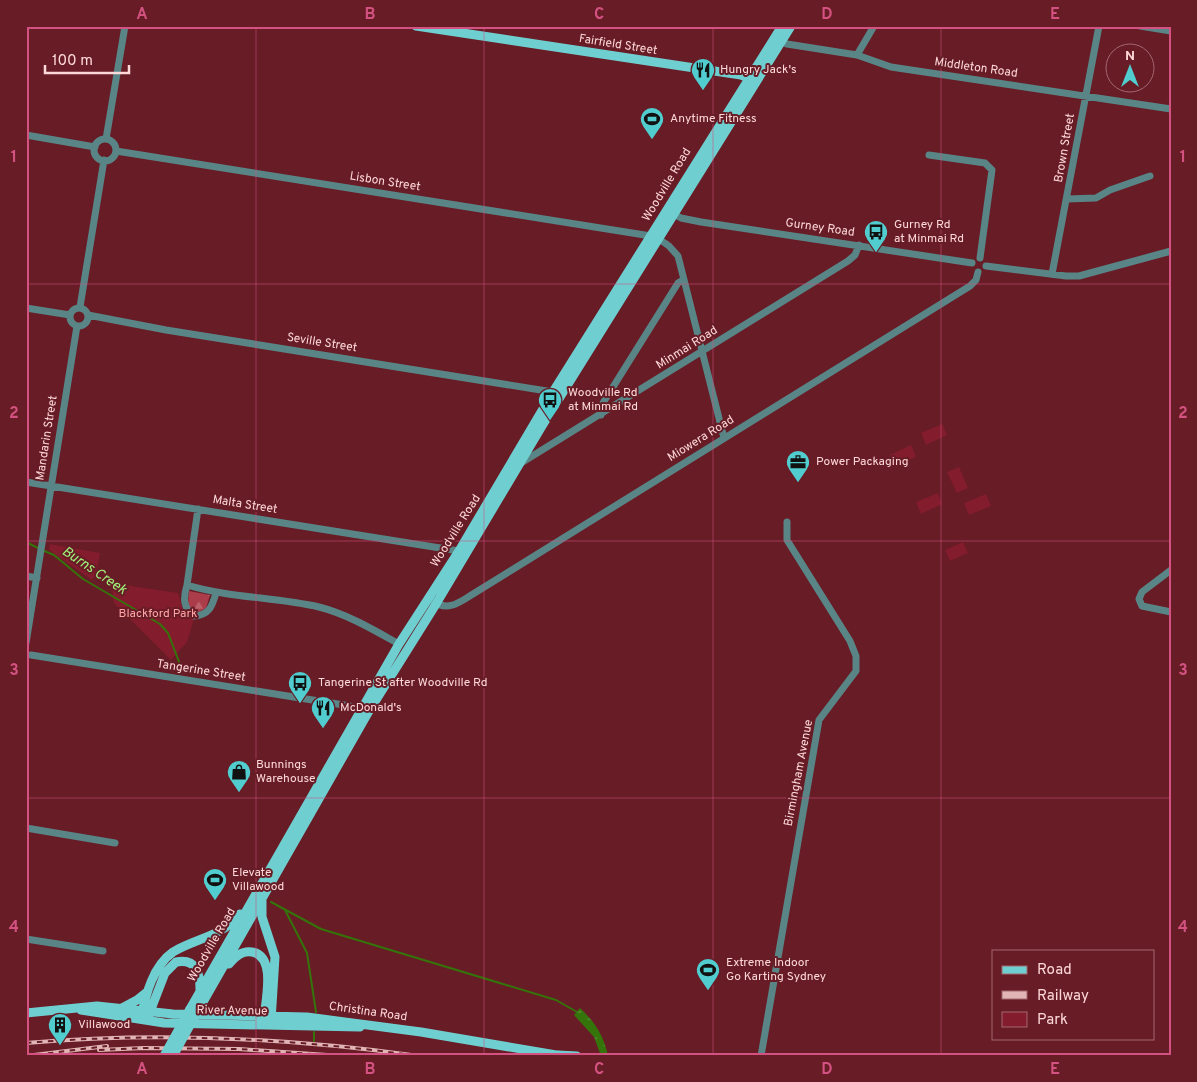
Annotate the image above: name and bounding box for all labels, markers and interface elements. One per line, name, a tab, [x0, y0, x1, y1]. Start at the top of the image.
text: A	[136, 5, 148, 25]
text: B	[364, 5, 376, 25]
text: C	[594, 5, 604, 25]
text: D	[821, 5, 833, 25]
text: E	[1050, 5, 1060, 25]
street label: Fairfield Street	[578, 31, 658, 59]
scale bar	[45, 42, 129, 74]
north arrow	[1104, 42, 1154, 92]
text: N	[1125, 48, 1135, 65]
text: 100 m	[52, 52, 93, 71]
street label: Middleton Road	[933, 54, 1019, 82]
restaurant icon: Hungry Jack's	[690, 57, 716, 91]
place label: Hungry Jack's	[720, 62, 797, 78]
sports icon: Anytime Fitness	[639, 106, 665, 140]
place label: Anytime Fitness	[670, 111, 757, 127]
street label: Brown Street	[1051, 112, 1079, 184]
street label: Woodville Road	[639, 145, 695, 225]
text: 1	[11, 148, 17, 168]
text: 1	[1180, 148, 1186, 168]
street label: Lisbon Street	[348, 168, 422, 196]
street label: Gurney Road	[784, 215, 856, 241]
place label: Gurney Rd at Minmai Rd	[894, 217, 964, 247]
bus stop icon: Gurney Rd at Minmai Rd	[863, 219, 889, 253]
street label: Minmai Road	[653, 323, 721, 373]
street label: Seville Street	[286, 330, 358, 356]
place label: Woodville Rd at Minmai Rd	[568, 385, 638, 415]
bus stop icon: Woodville Rd at Minmai Rd	[537, 387, 563, 421]
street label: Mandarin Street	[32, 394, 62, 482]
text: 2	[9, 404, 19, 424]
text: 2	[1178, 404, 1188, 424]
street label: Miowera Road	[665, 412, 737, 466]
office icon: Power Packaging	[785, 449, 811, 483]
place label: Power Packaging	[816, 454, 909, 470]
street label: Malta Street	[211, 492, 279, 518]
street label: Woodville Road	[427, 492, 485, 570]
water label: Burns Creek	[59, 543, 130, 599]
park label: Blackford Park	[119, 606, 197, 622]
street label: Tangerine Street	[155, 656, 247, 686]
text: 3	[9, 661, 19, 681]
text: 3	[1178, 661, 1188, 681]
bus stop icon: Tangerine St after Woodville Rd	[287, 670, 313, 704]
place label: Tangerine St after Woodville Rd	[318, 675, 487, 691]
restaurant icon: McDonald's	[310, 695, 336, 729]
place label: McDonald's	[340, 700, 402, 716]
street label: Birmingham Avenue	[781, 718, 817, 828]
place label: Bunnings Warehouse	[256, 757, 315, 787]
shop icon: Bunnings Warehouse	[226, 759, 252, 793]
place label: Elevate Villawood	[232, 865, 284, 895]
sports icon: Elevate Villawood	[202, 867, 228, 901]
street label: Woodville Road	[184, 905, 240, 985]
text: 4	[9, 918, 19, 938]
text: 4	[1178, 918, 1188, 938]
legend	[992, 950, 1154, 1040]
place label: Extreme Indoor Go Karting Sydney	[726, 955, 826, 985]
sports icon: Extreme Indoor Go Karting Sydney	[695, 957, 721, 991]
text: Road	[1037, 961, 1072, 980]
text: Railway	[1037, 987, 1089, 1006]
street label: Christina Road	[328, 999, 408, 1025]
street label: River Avenue	[196, 1002, 268, 1020]
text: Park	[1037, 1011, 1068, 1030]
building icon: Villawood	[47, 1012, 73, 1046]
place label: Villawood	[78, 1017, 130, 1033]
text: A	[136, 1060, 148, 1080]
text: B	[364, 1060, 376, 1080]
text: C	[594, 1060, 604, 1080]
text: D	[821, 1060, 833, 1080]
text: E	[1050, 1060, 1060, 1080]

